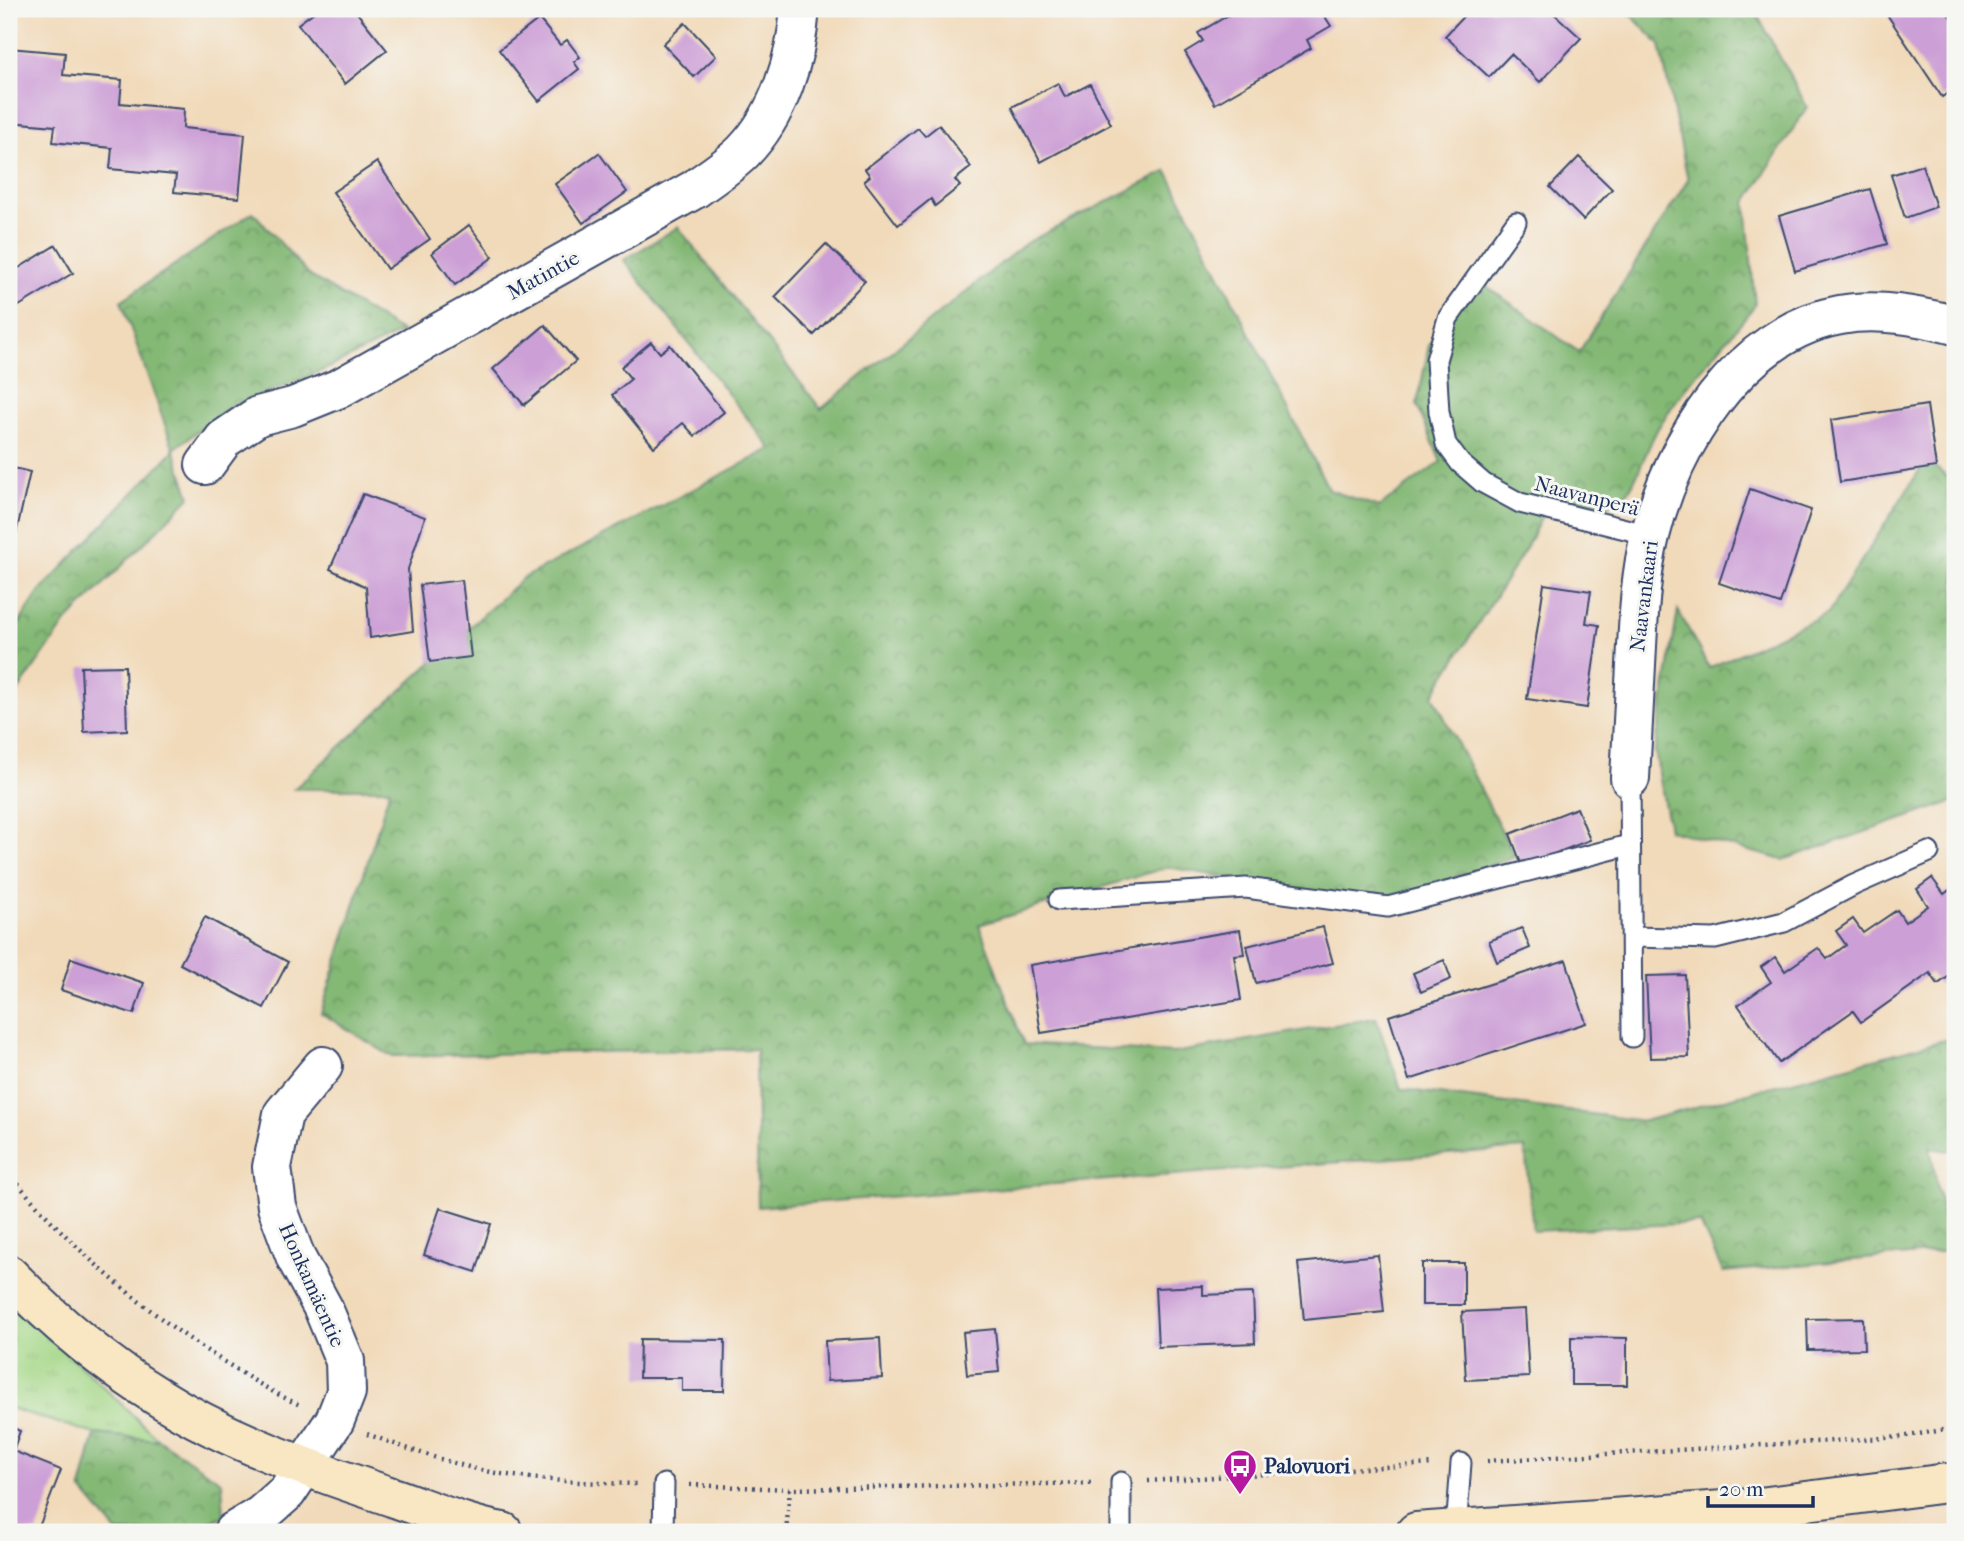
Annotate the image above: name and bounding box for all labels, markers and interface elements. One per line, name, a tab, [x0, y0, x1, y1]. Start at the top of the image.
street label: Matintie	[503, 245, 583, 305]
street label: Naavanperä	[1532, 471, 1642, 521]
street label: Naavankaari	[1625, 539, 1663, 653]
street label: Honkamäentie	[274, 1219, 350, 1351]
bus stop icon: Palovuori	[1221, 1447, 1259, 1496]
place label: Palovuori	[1264, 1454, 1351, 1478]
scale bar	[1708, 1464, 1814, 1508]
text: 20 m	[1719, 1477, 1764, 1501]

